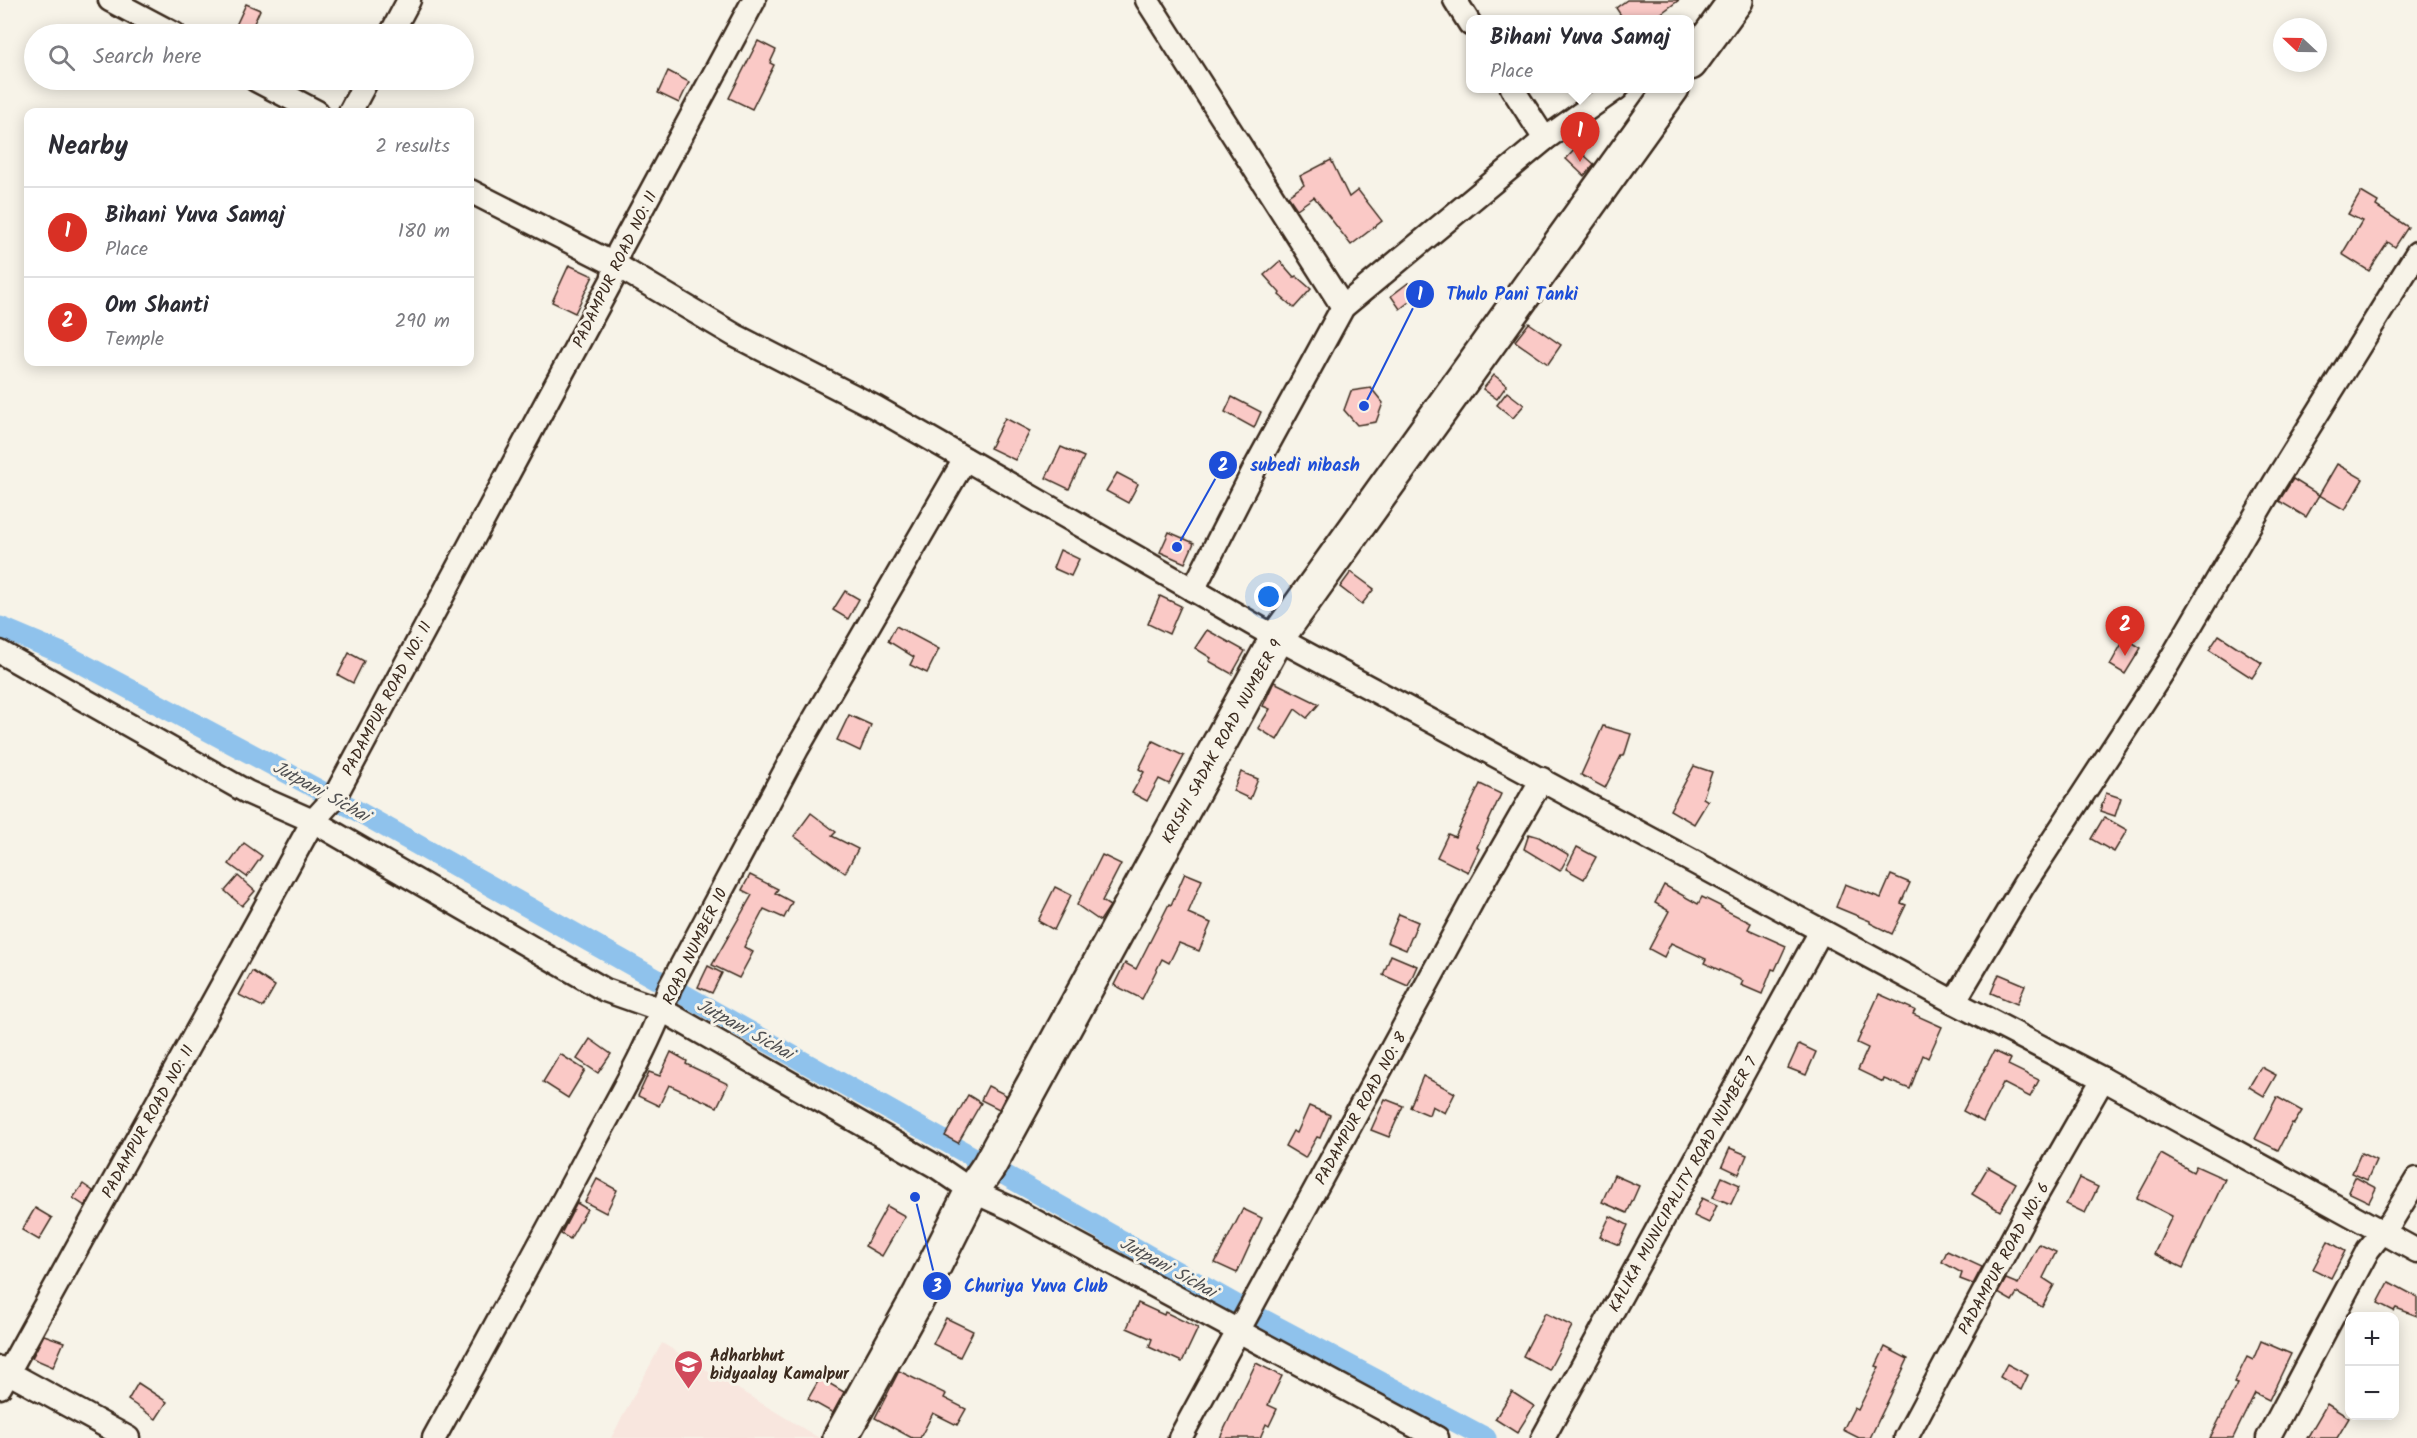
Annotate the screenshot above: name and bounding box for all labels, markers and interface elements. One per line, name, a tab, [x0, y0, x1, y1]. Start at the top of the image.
popup	[1466, 15, 1694, 93]
north arrow	[2273, 18, 2327, 72]
text: Bihani Yuva Samaj	[1490, 21, 1670, 56]
search box	[24, 24, 474, 90]
text: Search here	[93, 40, 201, 75]
icon: search	[45, 41, 78, 74]
text: Place	[1490, 56, 1533, 88]
pin: 1	[1560, 112, 1600, 162]
text: Nearby	[48, 126, 128, 168]
text: 2 results	[375, 131, 450, 163]
street label: PADAMPUR ROAD NO: 11	[566, 187, 664, 352]
text: Bihani Yuva Samaj	[105, 199, 285, 234]
text: 1	[64, 216, 71, 248]
text: 180 m	[398, 216, 450, 248]
text: Place	[105, 234, 148, 266]
callout: Thulo Pani Tanki	[1405, 276, 1590, 312]
text: 1	[1417, 281, 1423, 310]
text: Thulo Pani Tanki	[1446, 281, 1578, 310]
text: Om Shanti	[105, 289, 209, 324]
text: 2	[62, 306, 73, 338]
text: 290 m	[395, 306, 450, 338]
text: Temple	[105, 324, 164, 356]
callout: subedi nibash	[1208, 447, 1372, 483]
text: 2	[1218, 452, 1228, 481]
text: subedi nibash	[1250, 452, 1360, 481]
your location	[1254, 582, 1283, 611]
pin: 2	[2106, 606, 2144, 656]
street label: PADAMPUR ROAD NO: 11	[336, 617, 439, 780]
street label: KRISHI SADAK ROAD NUMBER 9	[1156, 635, 1289, 848]
water label: Jutpani Sichai	[267, 754, 377, 833]
street label: ROAD NUMBER 10	[656, 884, 734, 1009]
water label: Jutpani Sichai	[691, 992, 801, 1071]
street label: PADAMPUR ROAD NO: 8	[1309, 1027, 1414, 1190]
street label: PADAMPUR ROAD NO: 11	[96, 1041, 201, 1203]
street label: KALIKA MUNICIPALITY ROAD NUMBER 7	[1602, 1052, 1765, 1317]
street label: PADAMPUR ROAD NO: 6	[1952, 1178, 2057, 1339]
water label: Jutpani Sichai	[1114, 1230, 1224, 1309]
callout: Churiya Yuva Club	[922, 1268, 1120, 1304]
text: 3	[931, 1273, 942, 1302]
text: Churiya Yuva Club	[964, 1273, 1108, 1302]
map controls	[2345, 1312, 2399, 1420]
button: +	[2345, 1312, 2399, 1366]
place label: Adharbhut bidyaalay Kamalpur	[710, 1344, 850, 1387]
school or university icon: Adharbhut bidyaalay Kamalpur	[673, 1348, 705, 1390]
button: −	[2345, 1366, 2399, 1420]

